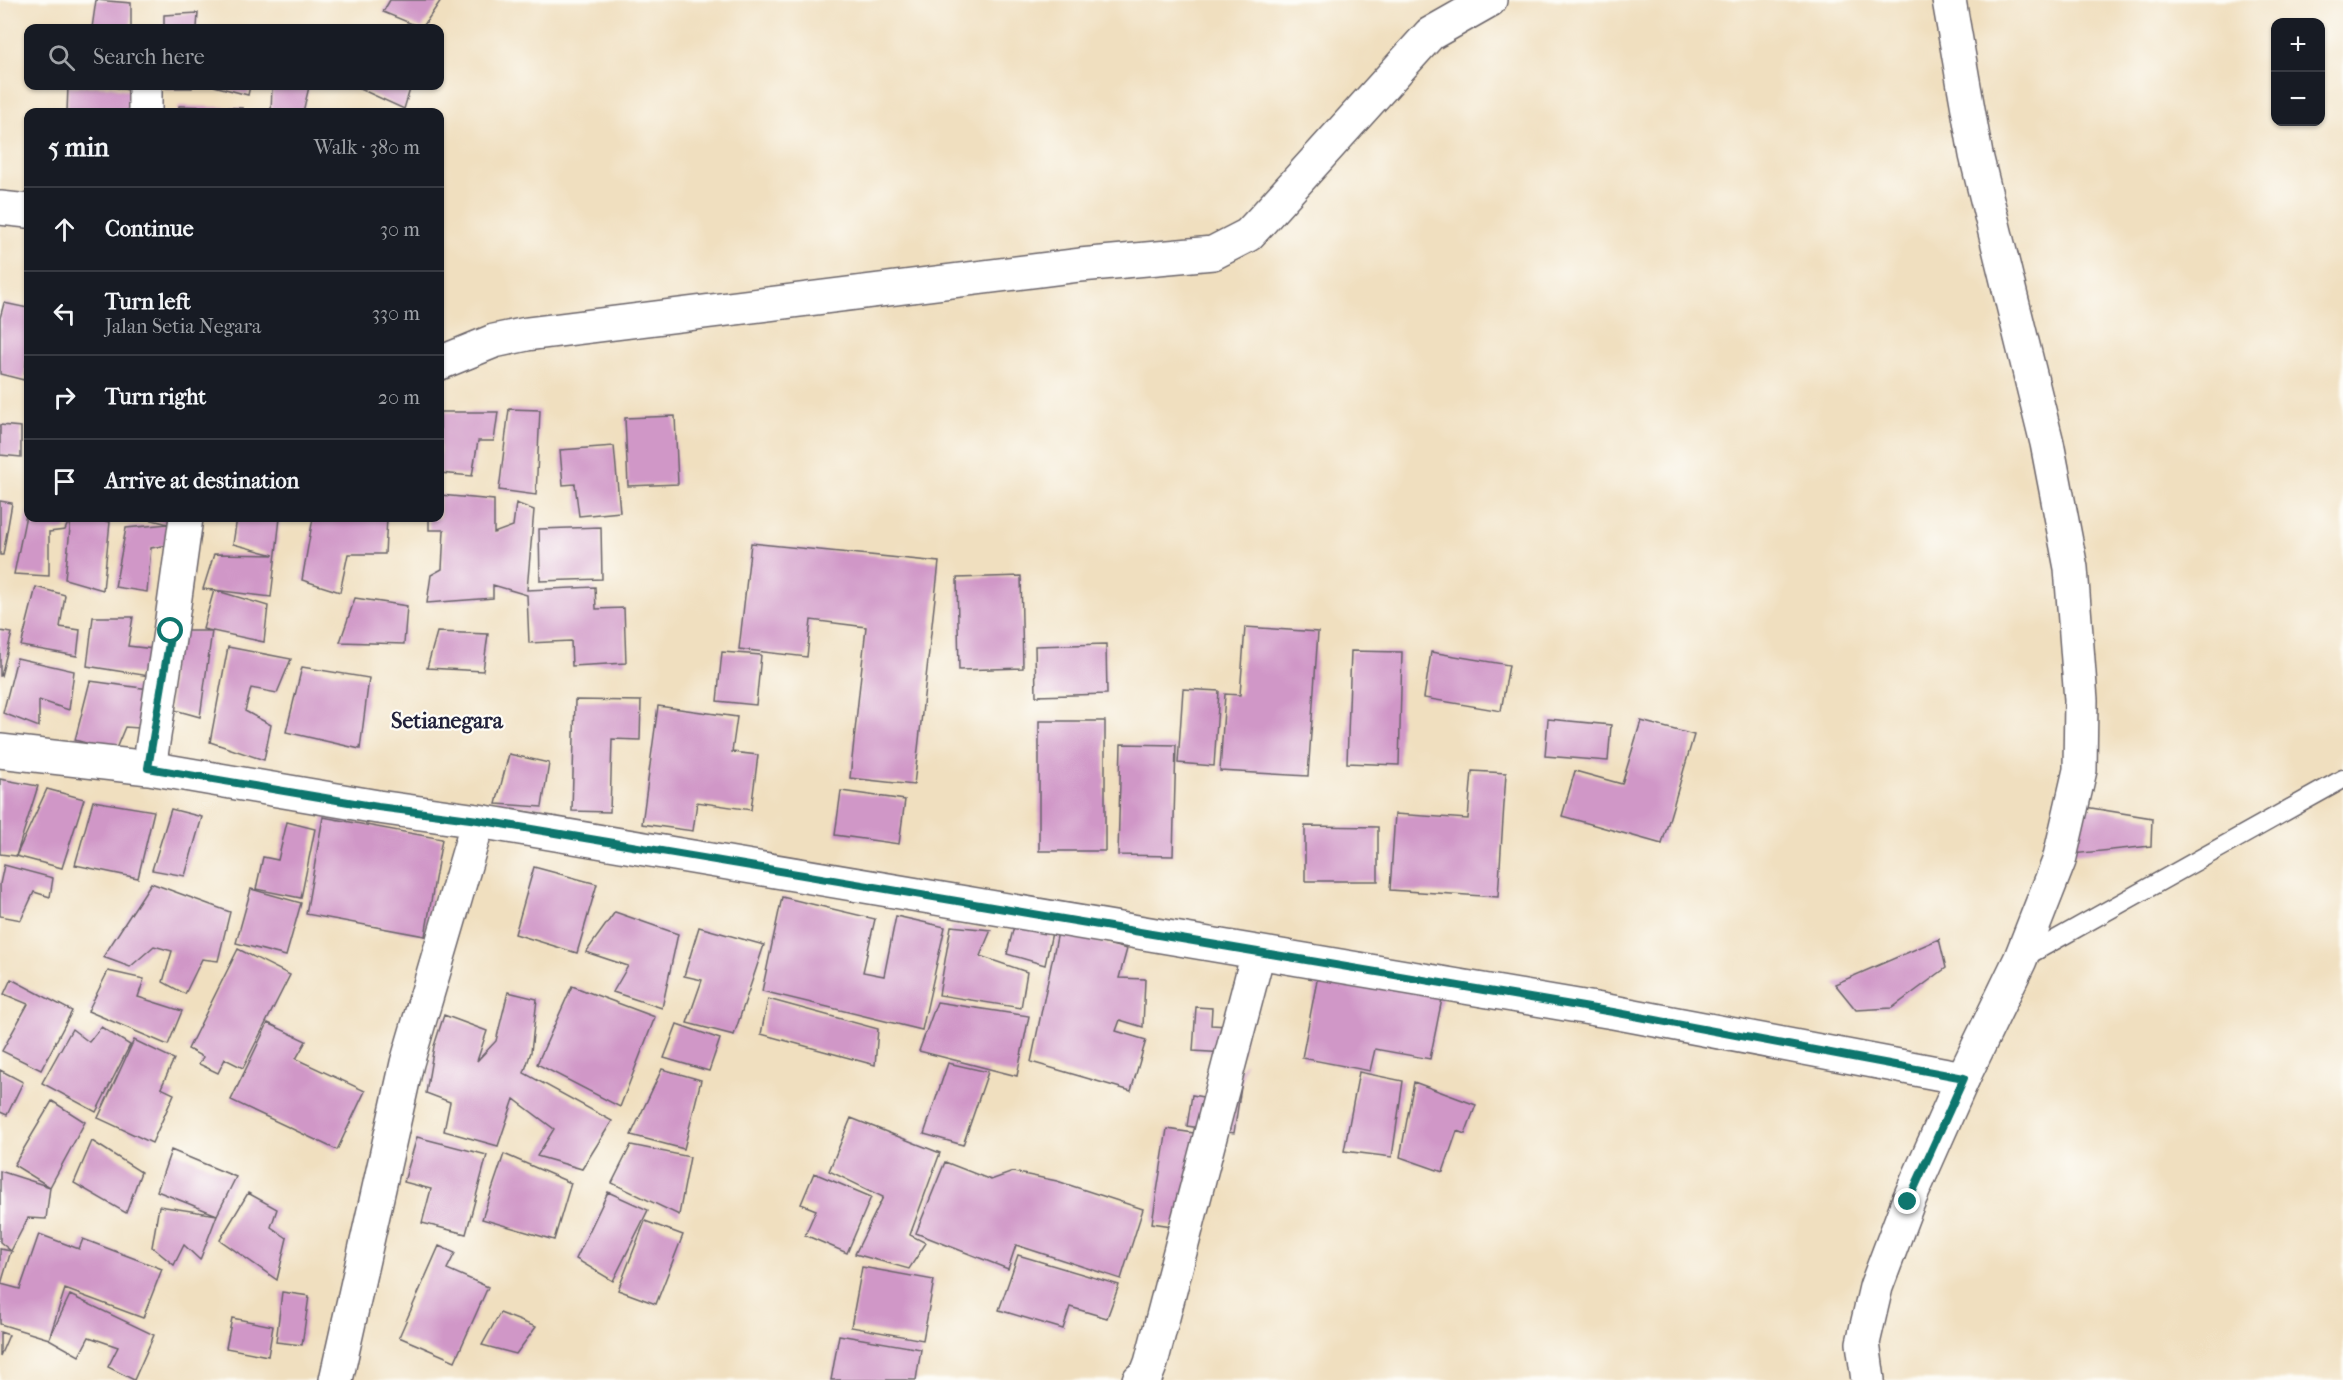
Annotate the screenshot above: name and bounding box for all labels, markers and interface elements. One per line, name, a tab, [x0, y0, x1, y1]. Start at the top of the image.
map controls	[2271, 18, 2325, 126]
button: +	[2271, 18, 2325, 72]
search box	[24, 24, 444, 90]
icon: search	[45, 41, 78, 74]
text: Search here	[93, 44, 205, 70]
button: −	[2271, 72, 2325, 126]
text: 5 min	[48, 132, 109, 163]
text: Walk · 380 m	[314, 136, 420, 159]
icon: ahead	[48, 213, 81, 246]
text: Continue	[105, 216, 194, 242]
text: 30 m	[380, 218, 420, 241]
text: Turn left	[105, 289, 191, 315]
icon: left	[48, 297, 81, 330]
text: 330 m	[372, 302, 420, 325]
text: Jalan Setia Negara	[105, 315, 261, 338]
icon: right	[48, 381, 81, 414]
text: Turn right	[105, 384, 206, 410]
text: 20 m	[378, 386, 420, 409]
icon: arrive	[48, 465, 81, 498]
text: Arrive at destination	[105, 468, 299, 494]
route start	[157, 617, 183, 643]
district label: Setianegara	[391, 708, 504, 734]
route end	[1894, 1188, 1920, 1214]

